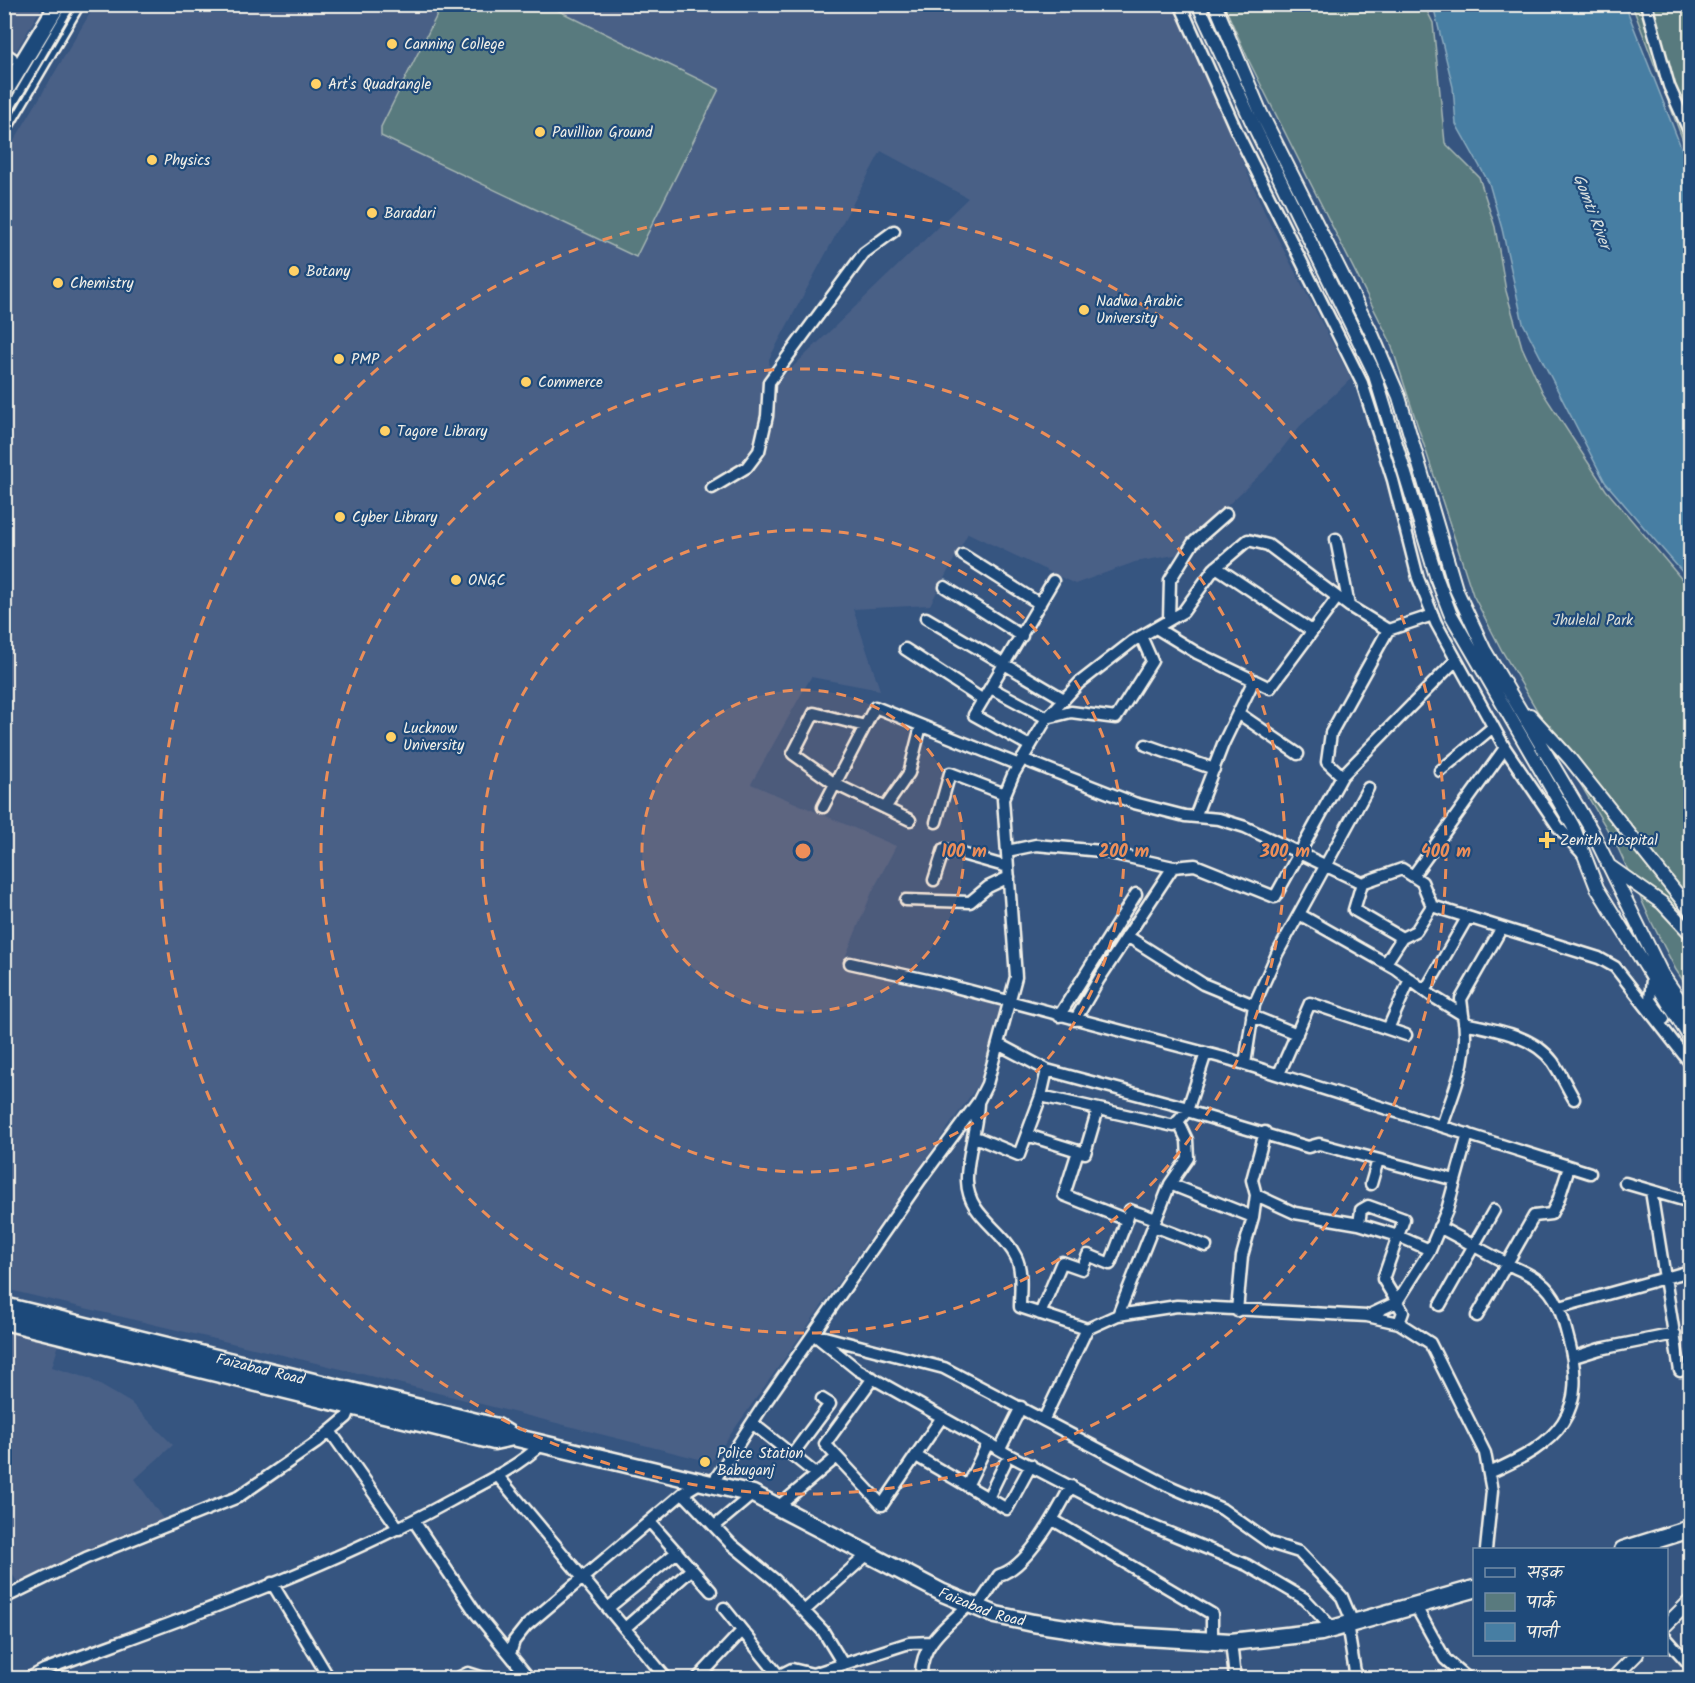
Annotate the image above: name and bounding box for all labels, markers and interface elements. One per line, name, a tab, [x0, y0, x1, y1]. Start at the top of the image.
place label: Canning College	[404, 33, 505, 57]
marker: Canning College	[385, 37, 399, 51]
place label: Art's Quadrangle	[328, 73, 432, 97]
marker: Art's Quadrangle	[309, 77, 323, 91]
place label: Pavillion Ground	[552, 121, 653, 145]
marker: Pavillion Ground	[533, 125, 547, 139]
place label: Physics	[164, 149, 211, 173]
marker: Physics	[145, 153, 159, 167]
water label: Gomti River	[1566, 170, 1619, 256]
place label: Baradari	[384, 202, 437, 226]
marker: Baradari	[365, 206, 379, 220]
place label: Botany	[306, 260, 351, 284]
marker: Botany	[287, 264, 301, 278]
place label: Chemistry	[70, 272, 134, 296]
marker: Chemistry	[51, 276, 65, 290]
place label: Nadwa Arabic University	[1096, 290, 1183, 331]
marker: Nadwa Arabic University	[1077, 303, 1091, 317]
place label: PMP	[351, 348, 380, 372]
marker: PMP	[332, 352, 346, 366]
place label: Commerce	[538, 371, 603, 395]
marker: Commerce	[519, 375, 533, 389]
place label: Tagore Library	[397, 420, 488, 444]
marker: Tagore Library	[378, 424, 392, 438]
place label: Cyber Library	[352, 506, 438, 530]
marker: Cyber Library	[333, 510, 347, 524]
place label: ONGC	[468, 569, 506, 593]
marker: ONGC	[449, 573, 463, 587]
park label: Jhulelal Park	[1553, 609, 1634, 633]
place label: Lucknow University	[403, 717, 465, 758]
marker: Lucknow University	[384, 730, 398, 744]
place label: Zenith Hospital	[1560, 829, 1658, 853]
marker: Zenith Hospital	[1538, 831, 1556, 849]
text: 100 m	[941, 838, 987, 867]
text: 200 m	[1099, 838, 1150, 867]
text: 300 m	[1259, 838, 1310, 867]
text: 400 m	[1421, 838, 1471, 867]
centre of rings	[793, 841, 813, 861]
street label: Faizabad Road	[213, 1347, 308, 1392]
place label: Police Station Babuganj	[717, 1442, 804, 1483]
marker: Police Station Babuganj	[698, 1455, 712, 1469]
legend	[1473, 1548, 1668, 1656]
text: सड़क	[1527, 1559, 1565, 1588]
street label: Faizabad Road	[935, 1581, 1028, 1634]
text: पार्क	[1526, 1589, 1558, 1618]
text: पानी	[1526, 1619, 1561, 1648]

